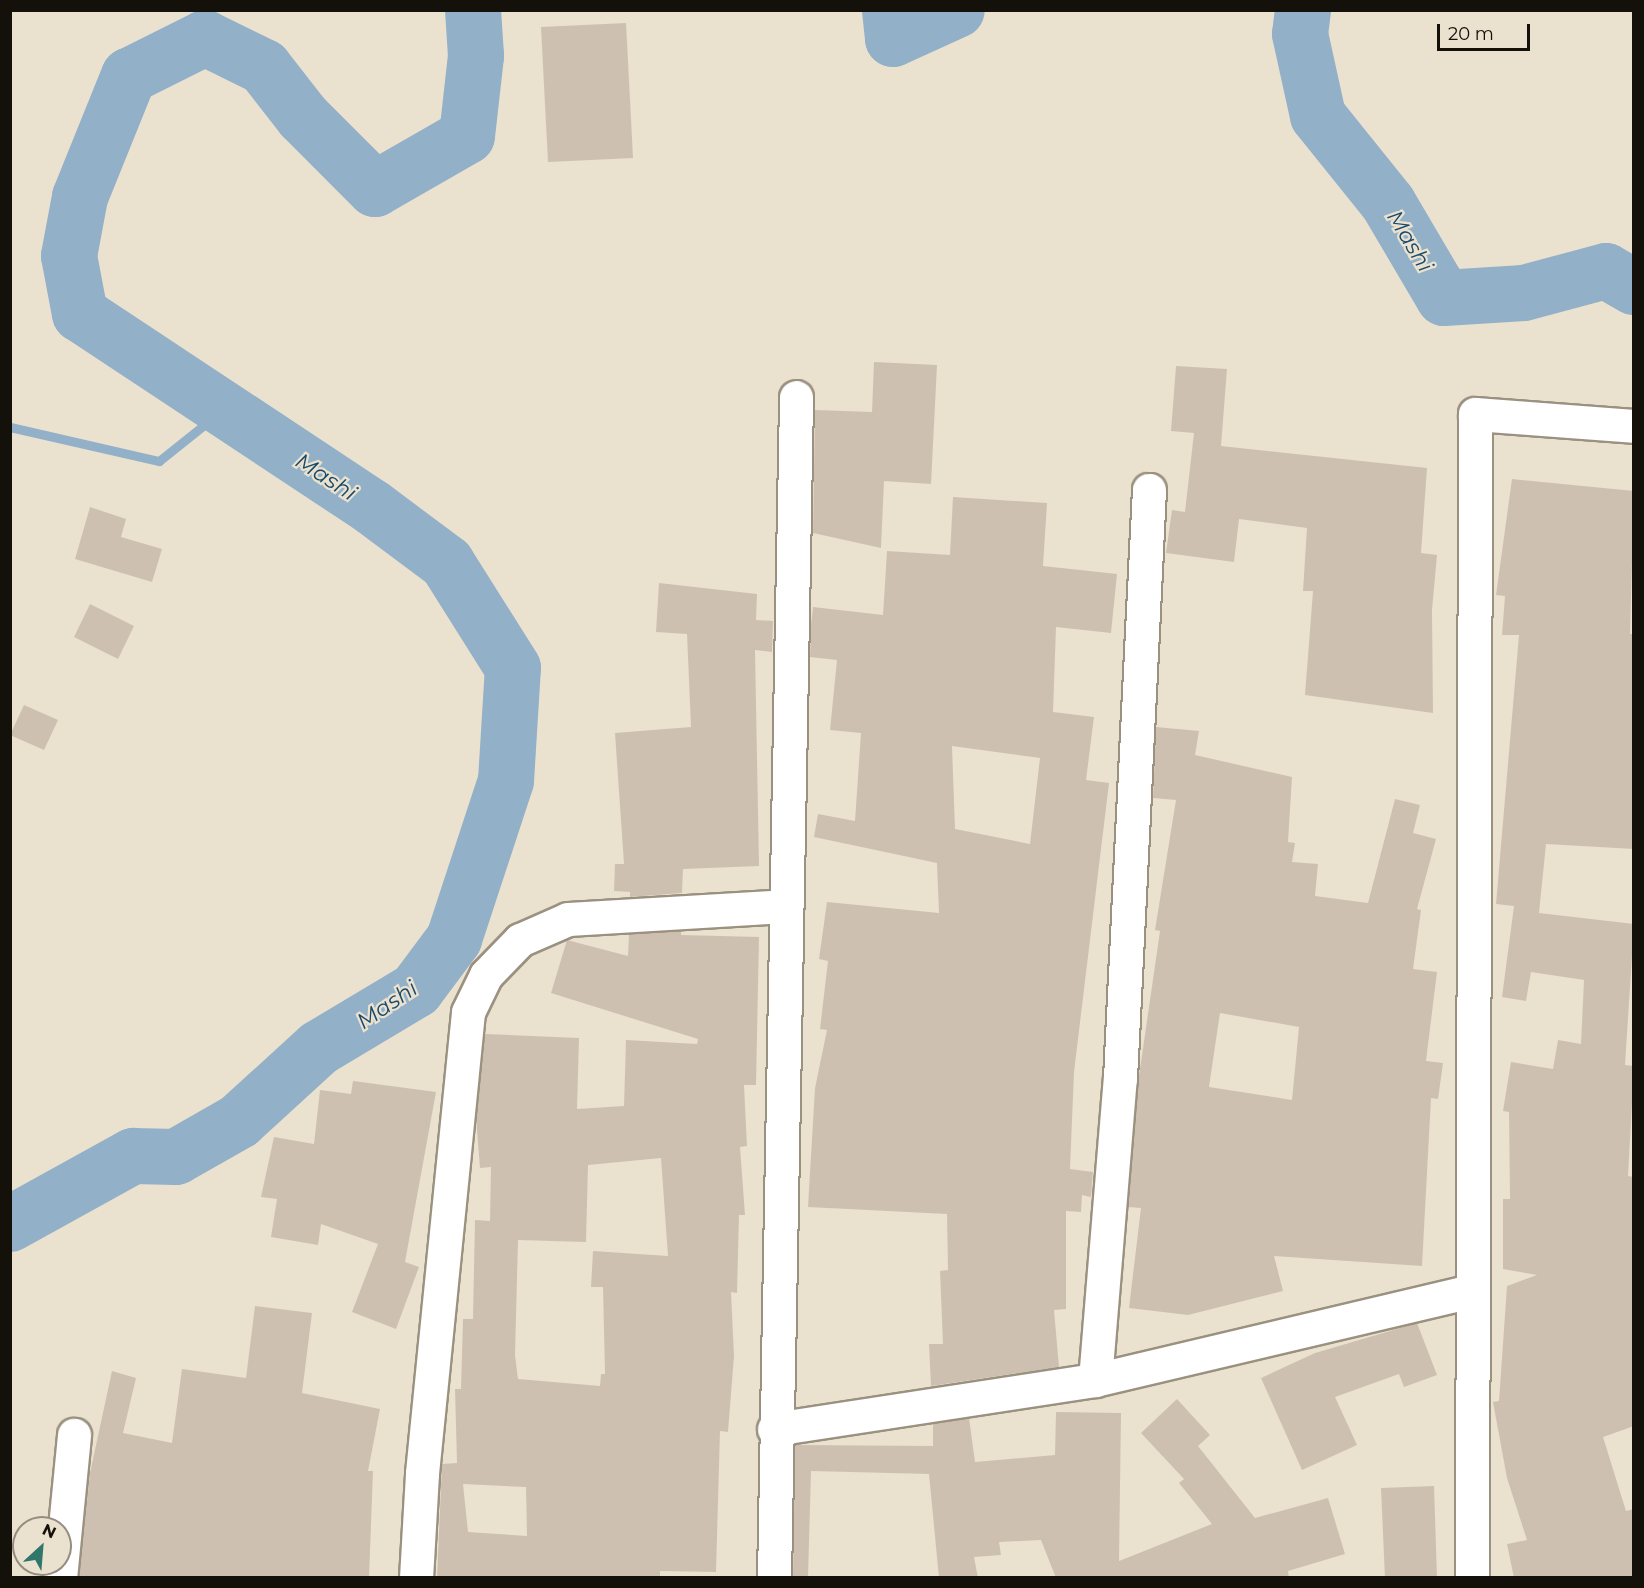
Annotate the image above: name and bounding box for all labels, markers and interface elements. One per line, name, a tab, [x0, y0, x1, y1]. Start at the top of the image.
scale bar	[1440, 12, 1533, 50]
text: 20 m	[1448, 23, 1494, 45]
water label: Mashi	[1381, 205, 1439, 277]
water label: Mashi	[291, 448, 361, 506]
water label: Mashi	[352, 975, 422, 1035]
north arrow	[12, 1516, 72, 1576]
text: N	[39, 1520, 59, 1543]

